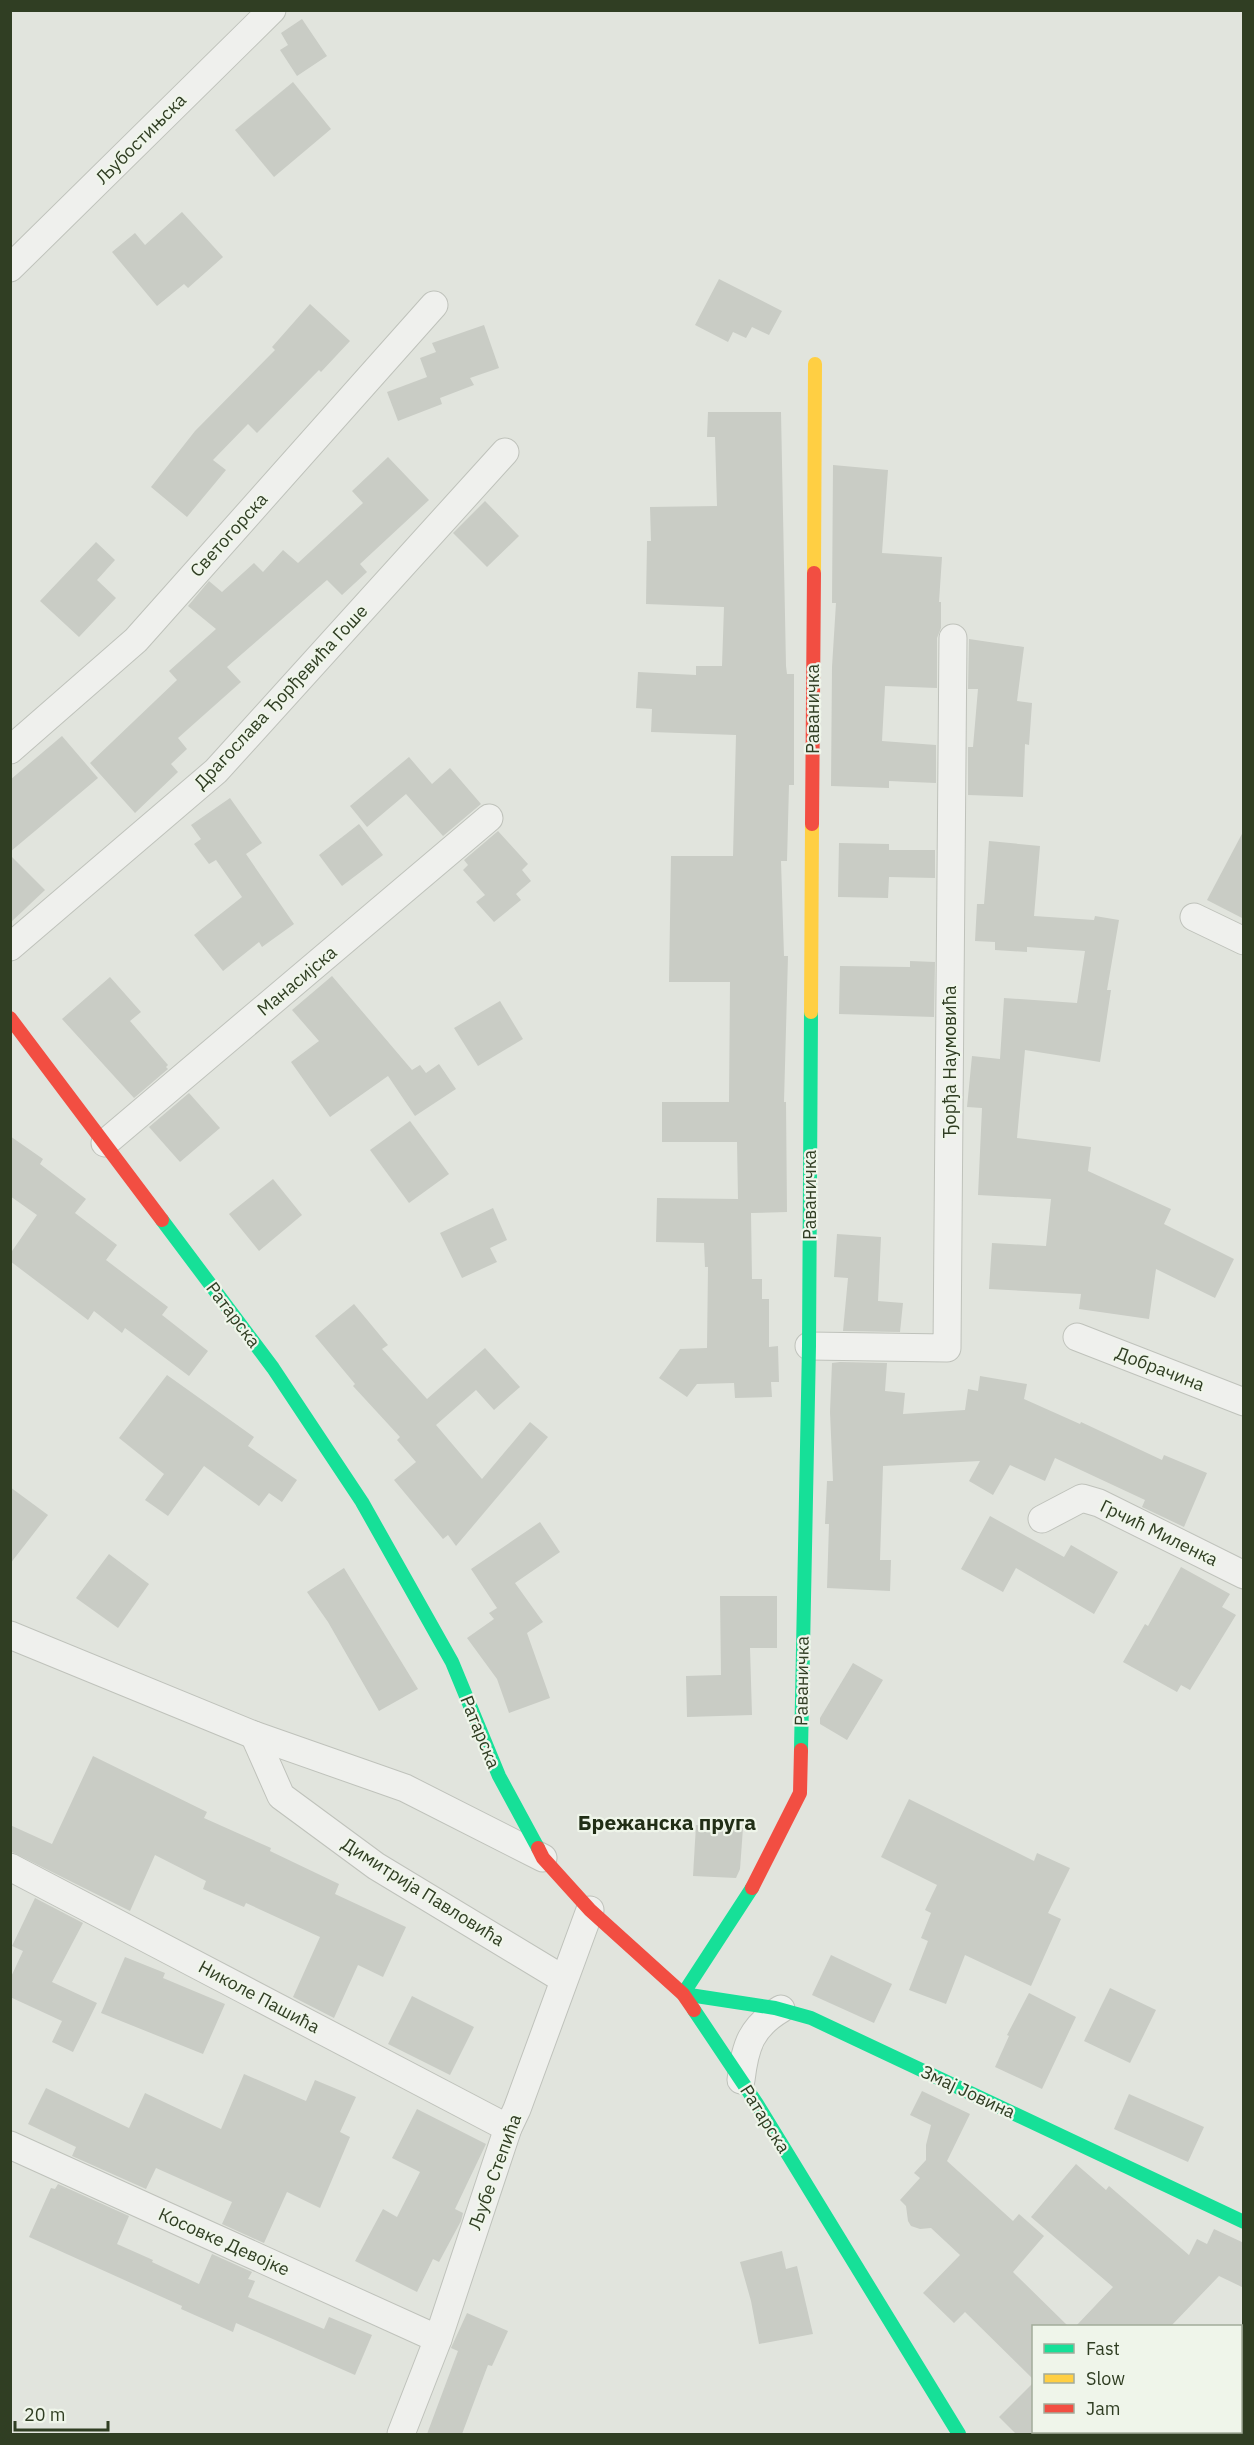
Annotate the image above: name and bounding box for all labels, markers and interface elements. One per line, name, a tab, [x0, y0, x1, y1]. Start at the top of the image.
street label: Љубостињска	[90, 88, 191, 189]
street label: Светогорска	[185, 487, 273, 582]
street label: Драгослава Ђорђевића Гоше	[189, 599, 372, 794]
street label: Раваничка	[801, 664, 824, 754]
street label: Манасијска	[252, 940, 341, 1021]
street label: Ђорђа Наумовића	[938, 985, 961, 1139]
street label: Раваничка	[798, 1150, 821, 1240]
street label: Ратарска	[201, 1277, 266, 1353]
street label: Добрачина	[1112, 1341, 1208, 1396]
street label: Грчић Миленка	[1097, 1494, 1222, 1571]
street label: Раваничка	[789, 1635, 814, 1726]
street label: Ратарска	[455, 1692, 506, 1772]
district label: Брежанска пруга	[578, 1808, 756, 1836]
street label: Димитрија Павловића	[338, 1832, 509, 1951]
street label: Николе Пашића	[195, 1955, 324, 2038]
street label: Змај Јовина	[917, 2060, 1019, 2124]
street label: Ратарска	[735, 2080, 796, 2158]
street label: Љубе Степића	[463, 2110, 526, 2233]
street label: Косовке Девојке	[155, 2202, 294, 2281]
legend	[1032, 2325, 1242, 2433]
text: Fast	[1086, 2337, 1120, 2360]
text: Slow	[1086, 2367, 1125, 2390]
scale bar	[15, 2394, 108, 2432]
text: Jam	[1086, 2397, 1121, 2420]
text: 20 m	[24, 2403, 66, 2426]

